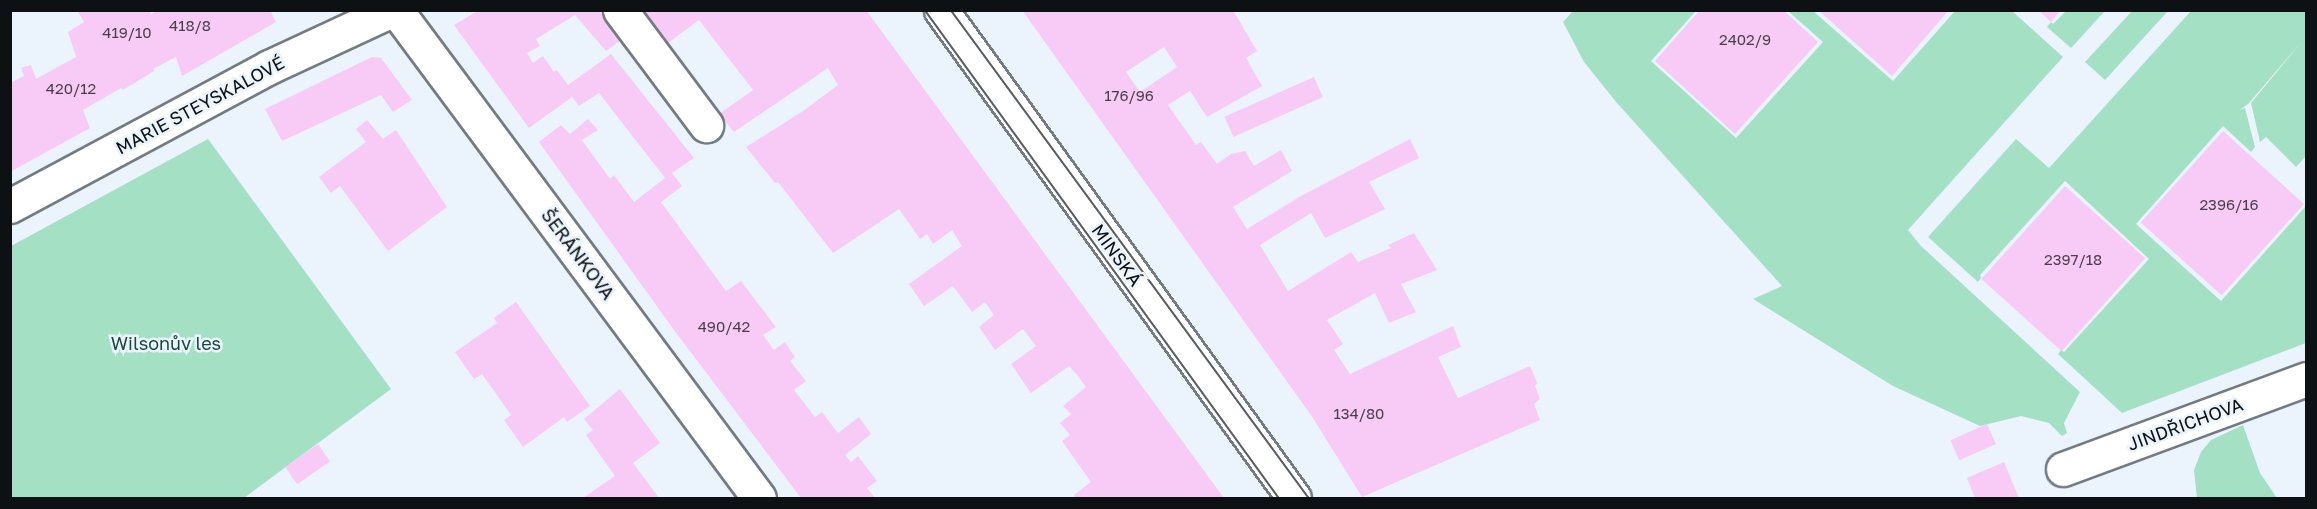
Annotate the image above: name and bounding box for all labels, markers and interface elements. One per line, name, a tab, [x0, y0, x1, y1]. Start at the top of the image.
house number: 418/8	[169, 17, 211, 35]
house number: 419/10	[102, 24, 152, 42]
house number: 2402/9	[1719, 31, 1771, 49]
street label: MARIE STEYSKALOVÉ	[112, 51, 288, 159]
house number: 420/12	[46, 80, 96, 98]
house number: 176/96	[1104, 87, 1154, 105]
house number: 2396/16	[2199, 196, 2259, 214]
street label: ŠERÁNKOVA	[537, 204, 619, 304]
street label: MINSKÁ	[1087, 220, 1147, 290]
house number: 2397/18	[2044, 251, 2102, 269]
house number: 490/42	[698, 318, 750, 336]
park label: Wilsonův les	[111, 332, 221, 354]
street label: JINDŘICHOVA	[2124, 393, 2246, 455]
house number: 134/80	[1334, 405, 1384, 423]

